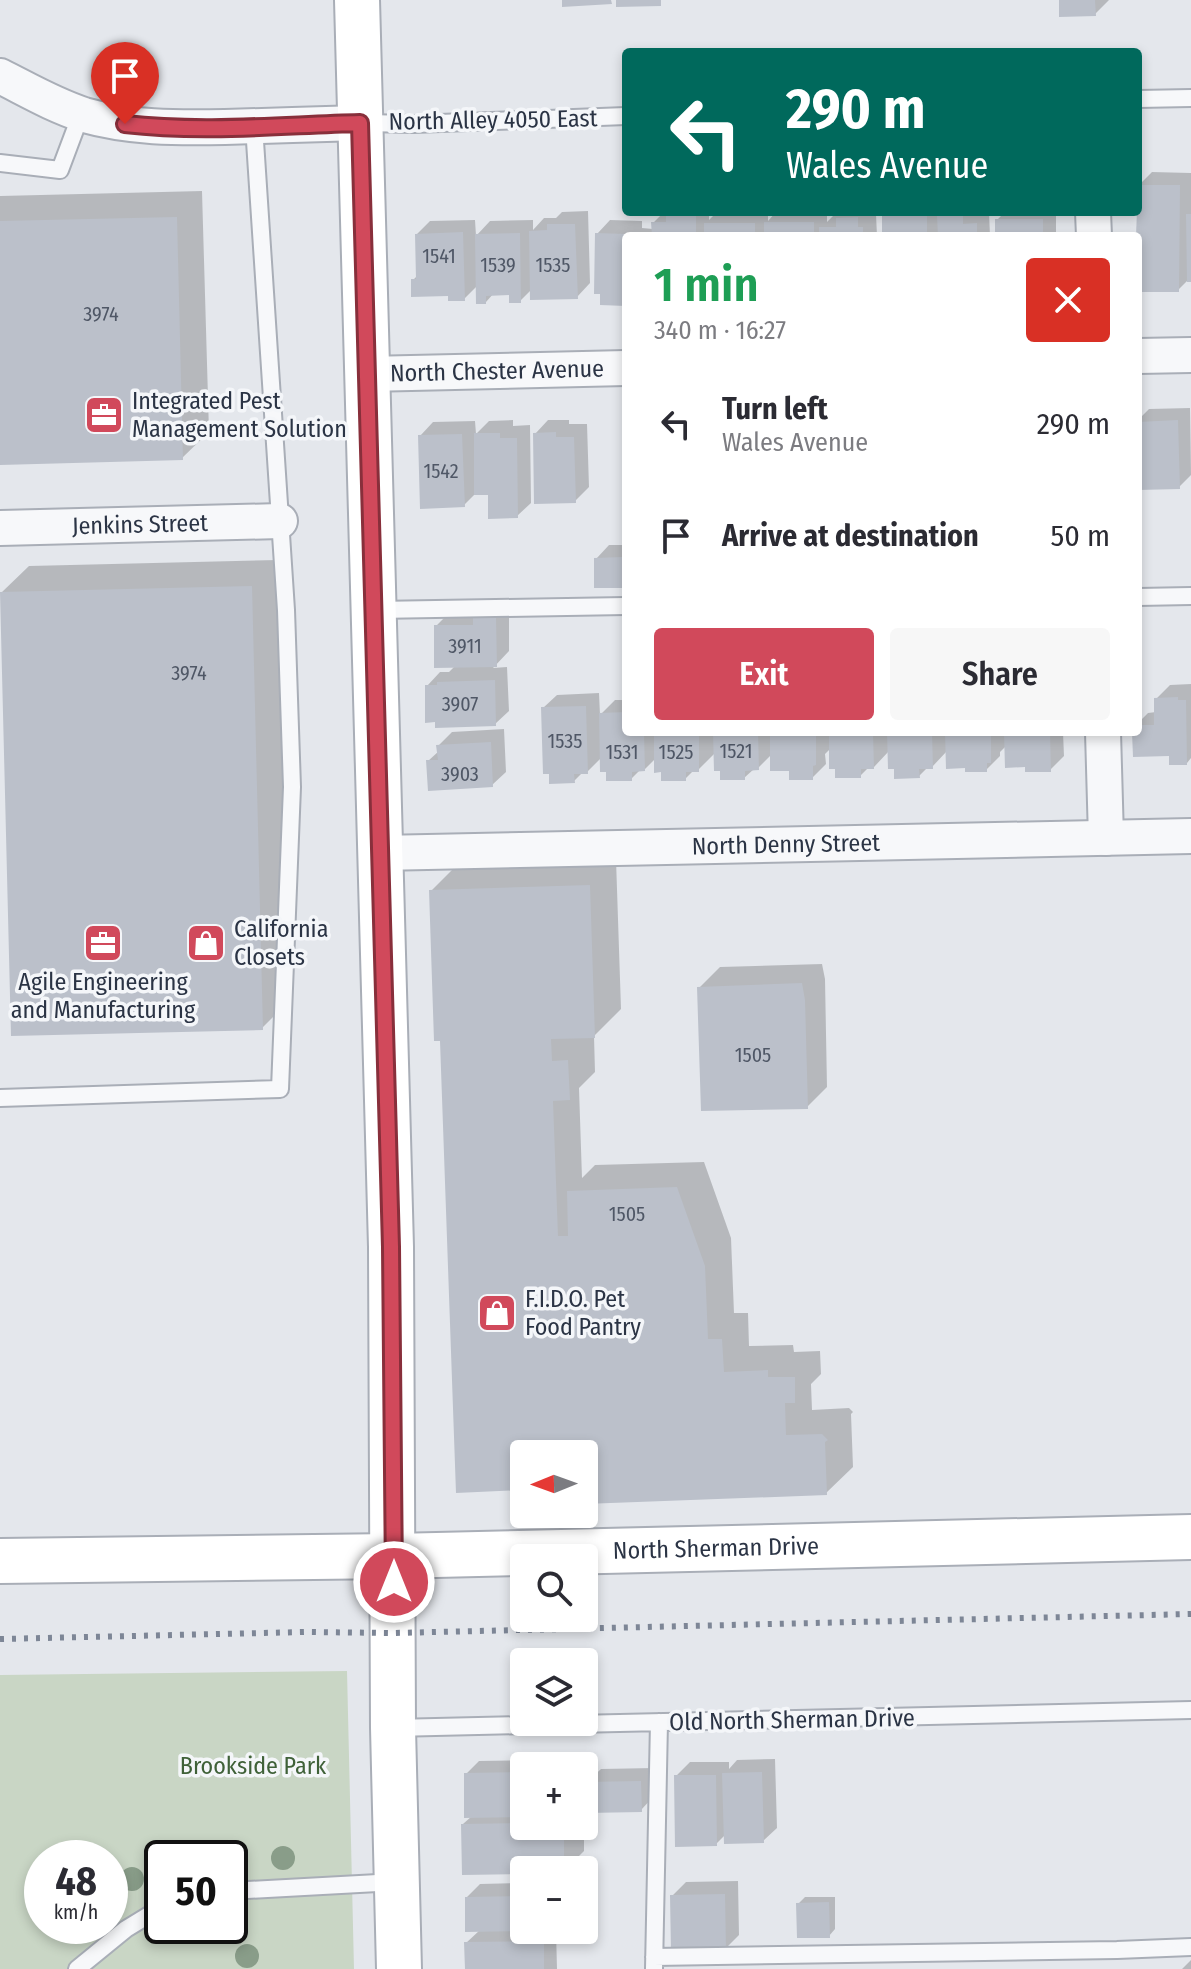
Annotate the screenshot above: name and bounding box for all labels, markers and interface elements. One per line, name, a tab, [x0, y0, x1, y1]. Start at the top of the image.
pin	[91, 42, 159, 124]
icon: arrive	[103, 54, 147, 98]
text: 290 m	[786, 76, 926, 143]
icon: left	[654, 80, 758, 184]
street label: North Alley 4050 East	[388, 104, 598, 136]
text: Wales Avenue	[786, 144, 988, 188]
house number: 1541	[422, 244, 456, 268]
house number: 1539	[480, 253, 516, 277]
house number: 1535	[535, 253, 571, 277]
text: 1 min	[654, 256, 759, 314]
button: close	[1026, 258, 1110, 342]
house number: 3974	[83, 302, 119, 326]
text: 340 m · 16:27	[654, 315, 786, 346]
street label: North Chester Avenue	[390, 355, 604, 387]
place label: Integrated Pest Management Solution	[132, 387, 347, 443]
text: Turn left	[722, 391, 828, 427]
office icon: Integrated Pest Management Solution	[83, 394, 125, 436]
icon: left	[654, 402, 698, 446]
text: 290 m	[1037, 406, 1110, 442]
text: Wales Avenue	[722, 427, 868, 458]
house number: 1542	[423, 459, 459, 483]
street label: Jenkins Street	[72, 509, 208, 540]
icon: arrive	[654, 514, 698, 558]
text: Arrive at destination	[722, 518, 979, 554]
text: 50 m	[1050, 518, 1110, 554]
button: Exit	[654, 628, 874, 720]
button: Share	[890, 628, 1110, 720]
house number: 3911	[448, 634, 482, 658]
house number: 3974	[171, 661, 207, 685]
house number: 3907	[442, 692, 478, 716]
house number: 1535	[547, 729, 583, 753]
house number: 1521	[720, 739, 752, 763]
house number: 1531	[605, 740, 639, 764]
house number: 1525	[659, 740, 693, 764]
house number: 3903	[441, 762, 479, 786]
street label: North Denny Street	[692, 829, 880, 860]
place label: California Closets	[234, 915, 328, 971]
office icon: Agile Engineering and Manufacturing	[82, 922, 124, 964]
shop icon: California Closets	[185, 922, 227, 964]
place label: Agile Engineering and Manufacturing	[11, 968, 196, 1024]
house number: 1505	[735, 1043, 771, 1067]
house number: 1505	[609, 1202, 645, 1226]
place label: F.I.D.O. Pet Food Pantry	[525, 1285, 641, 1341]
shop icon: F.I.D.O. Pet Food Pantry	[476, 1292, 518, 1334]
north arrow	[510, 1440, 598, 1528]
map controls	[510, 1440, 598, 1944]
street label: North Sherman Drive	[613, 1532, 819, 1565]
position arrow	[352, 1540, 436, 1624]
button: search	[510, 1544, 598, 1632]
button: layers	[510, 1648, 598, 1736]
street label: Old North Sherman Drive	[669, 1704, 915, 1736]
park label: Brookside Park	[180, 1752, 327, 1780]
button: +	[510, 1752, 598, 1840]
speed limit sign: 50	[144, 1840, 248, 1944]
button: −	[510, 1856, 598, 1944]
text: 48	[55, 1858, 97, 1906]
text: km/h	[54, 1900, 98, 1924]

